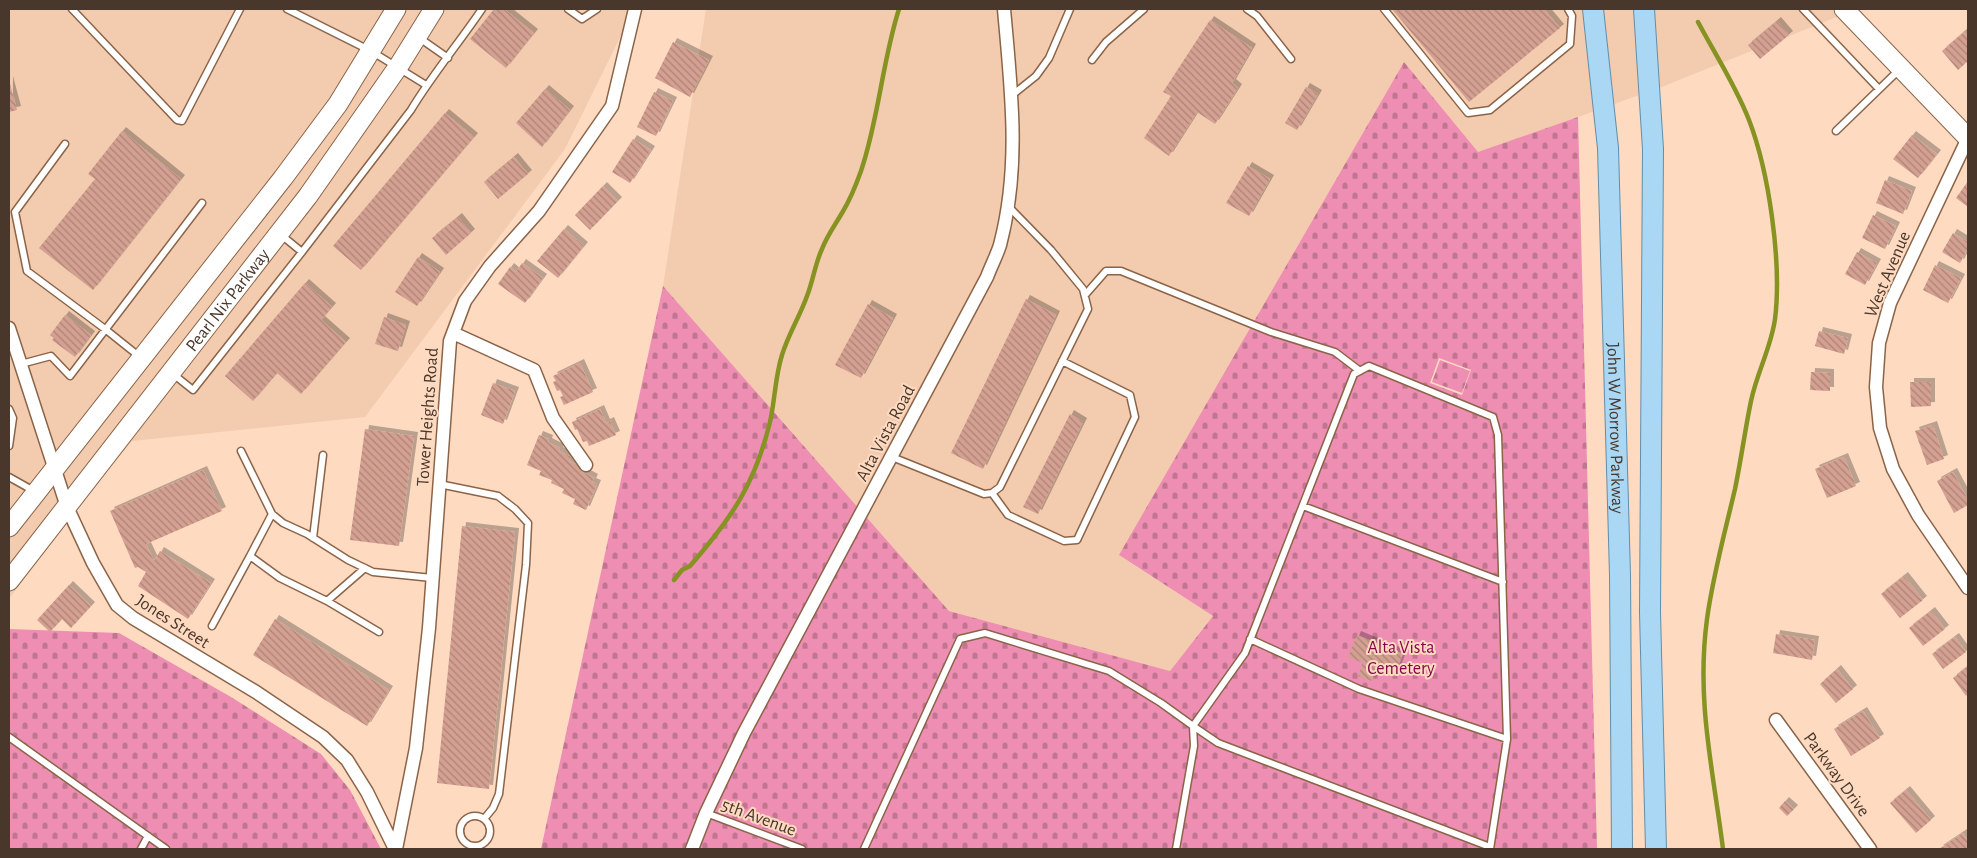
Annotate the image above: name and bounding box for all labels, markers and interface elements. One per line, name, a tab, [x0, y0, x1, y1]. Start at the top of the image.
street label: West Avenue	[1862, 229, 1914, 320]
street label: Pearl Nix Parkway	[183, 245, 274, 355]
street label: John W Morrow Parkway	[1603, 342, 1626, 514]
street label: Tower Heights Road	[414, 347, 442, 487]
street label: Alta Vista Road	[853, 382, 919, 484]
street label: Jones Street	[133, 592, 213, 652]
park label: Alta Vista Cemetery	[1367, 639, 1435, 678]
street label: Parkway Drive	[1800, 729, 1873, 820]
street label: 5th Avenue	[719, 796, 798, 840]

